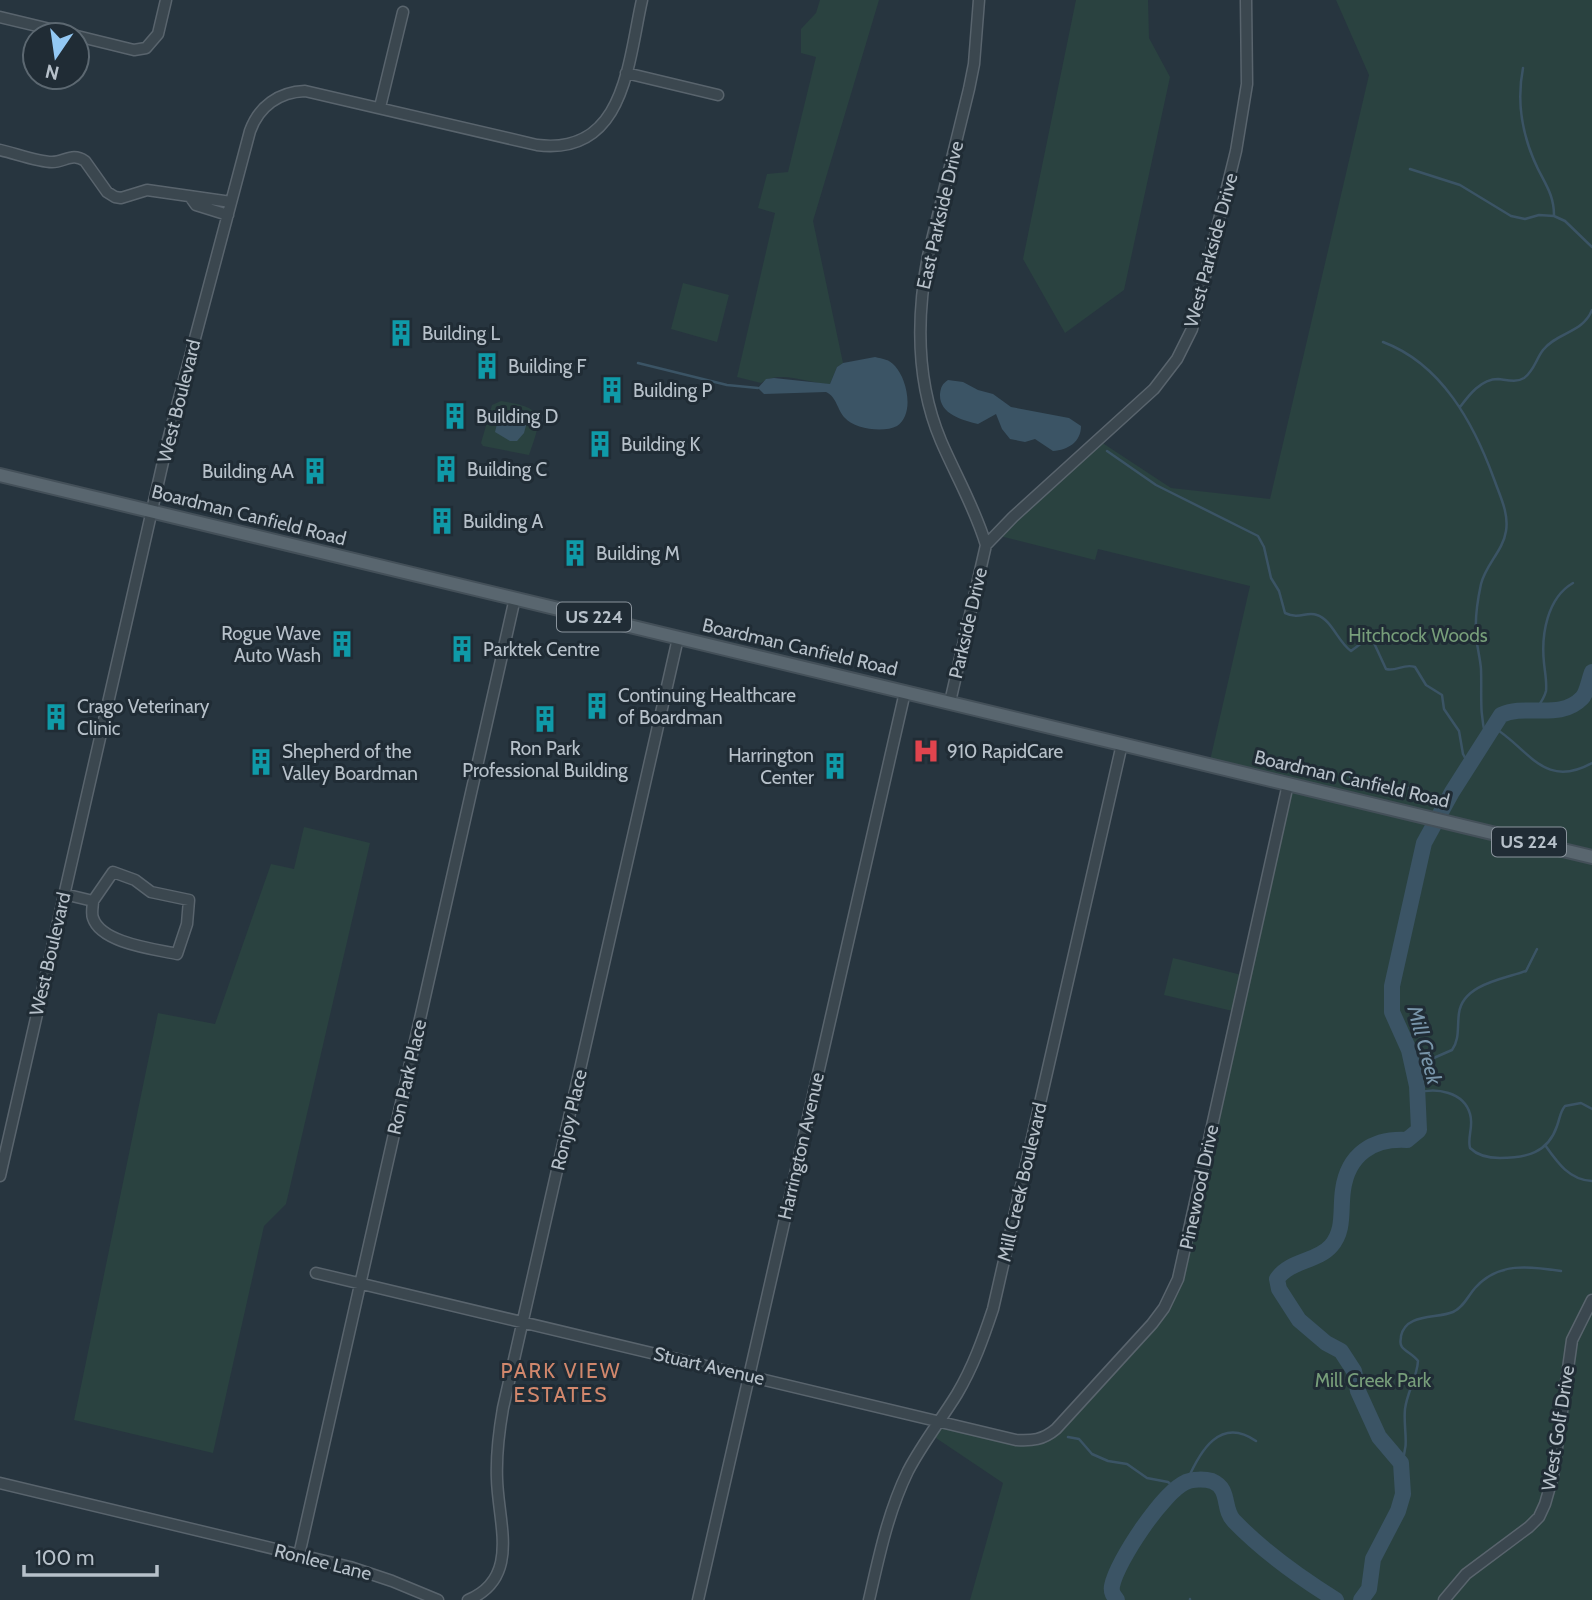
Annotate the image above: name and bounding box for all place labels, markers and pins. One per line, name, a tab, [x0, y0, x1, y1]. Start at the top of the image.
building icon: Building L	[386, 318, 416, 348]
place label: Building L	[422, 322, 501, 345]
building icon: Building F	[472, 351, 502, 381]
place label: Building F	[508, 355, 587, 378]
building icon: Building P	[597, 375, 627, 405]
place label: Building P	[633, 379, 713, 402]
building icon: Building D	[440, 401, 470, 431]
place label: Building D	[476, 405, 559, 428]
building icon: Building K	[585, 429, 615, 459]
place label: Building K	[621, 433, 701, 456]
building icon: Building C	[431, 454, 461, 484]
building icon: Building AA	[300, 456, 330, 486]
place label: Building C	[467, 458, 548, 481]
place label: Building AA	[202, 460, 294, 483]
building icon: Building A	[427, 506, 457, 536]
place label: Building A	[463, 510, 544, 533]
building icon: Building M	[560, 538, 590, 568]
place label: Building M	[596, 542, 680, 565]
place label: Rogue Wave Auto Wash	[221, 622, 321, 667]
building icon: Rogue Wave Auto Wash	[327, 629, 357, 659]
building icon: Parktek Centre	[447, 634, 477, 664]
place label: Parktek Centre	[483, 638, 600, 661]
place label: Continuing Healthcare of Boardman	[618, 684, 796, 729]
building icon: Continuing Healthcare of Boardman	[582, 691, 612, 721]
place label: Crago Veterinary Clinic	[77, 695, 210, 740]
building icon: Crago Veterinary Clinic	[41, 702, 71, 732]
building icon: Ron Park Professional Building	[530, 704, 560, 734]
hospital icon: 910 RapidCare	[911, 736, 941, 766]
place label: Ron Park Professional Building	[462, 737, 628, 782]
place label: Shepherd of the Valley Boardman	[282, 740, 418, 785]
place label: 910 RapidCare	[947, 740, 1064, 763]
place label: Harrington Center	[728, 744, 814, 789]
building icon: Shepherd of the Valley Boardman	[246, 747, 276, 777]
building icon: Harrington Center	[820, 751, 850, 781]

